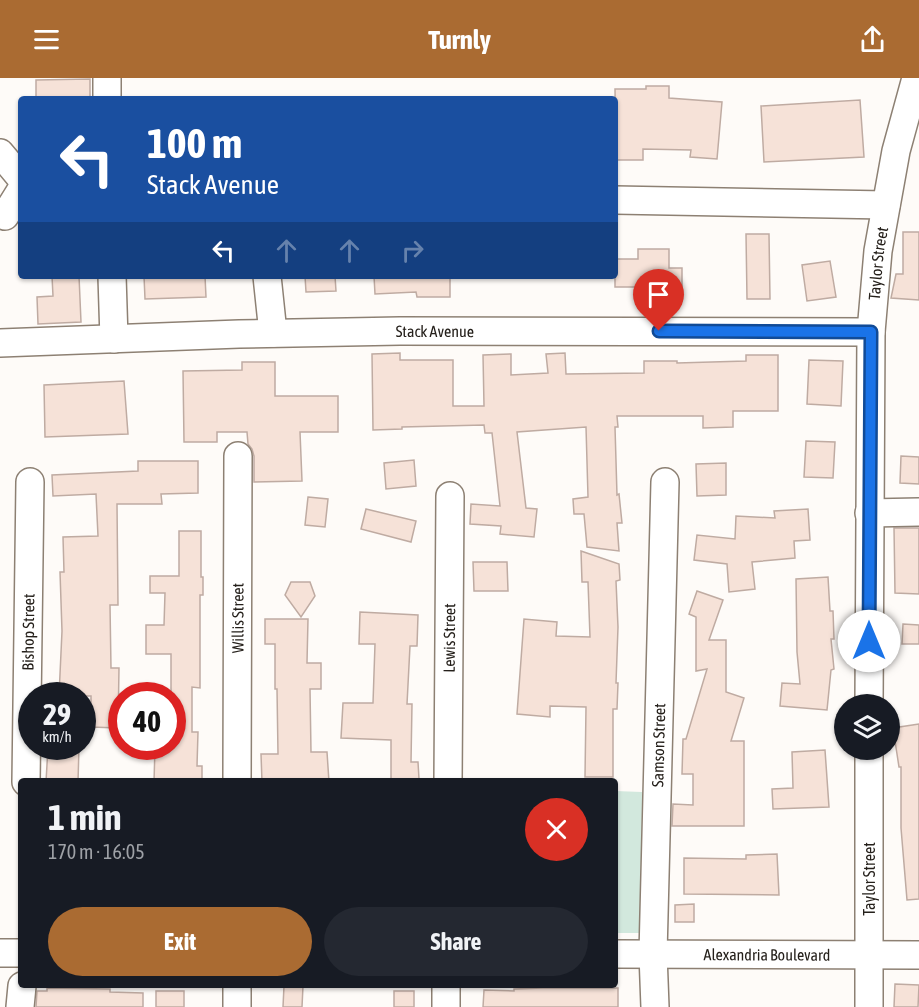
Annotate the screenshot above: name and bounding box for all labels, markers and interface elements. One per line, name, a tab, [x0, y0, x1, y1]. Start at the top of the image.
icon: menu	[30, 23, 63, 56]
icon: share	[856, 23, 889, 56]
text: Turnly	[428, 24, 491, 55]
text: 100 m	[147, 119, 242, 167]
icon: left	[48, 120, 126, 198]
text: Stack Avenue	[147, 169, 279, 200]
street label: Taylor Street	[865, 225, 891, 301]
icon: left	[207, 234, 240, 267]
icon: ahead	[270, 234, 303, 267]
icon: ahead	[333, 234, 366, 267]
icon: right	[396, 234, 429, 267]
pin	[633, 269, 684, 331]
icon: arrive	[642, 278, 675, 311]
street label: Stack Avenue	[395, 322, 474, 340]
street label: Willis Street	[228, 582, 247, 653]
street label: Bishop Street	[18, 593, 38, 671]
street label: Lewis Street	[440, 603, 458, 673]
position arrow	[837, 609, 901, 673]
speed limit sign: 40	[108, 682, 186, 760]
map controls	[834, 694, 900, 760]
button: layers	[834, 694, 900, 760]
text: 29	[43, 697, 71, 731]
street label: Samson Street	[648, 702, 668, 787]
text: km/h	[42, 728, 72, 745]
text: 1 min	[48, 796, 122, 838]
button: close	[525, 798, 588, 861]
text: 170 m · 16:05	[48, 840, 145, 863]
street label: Taylor Street	[860, 842, 879, 916]
button: Exit	[48, 907, 312, 976]
button: Share	[324, 907, 588, 976]
street label: Alexandria Boulevard	[704, 945, 830, 964]

